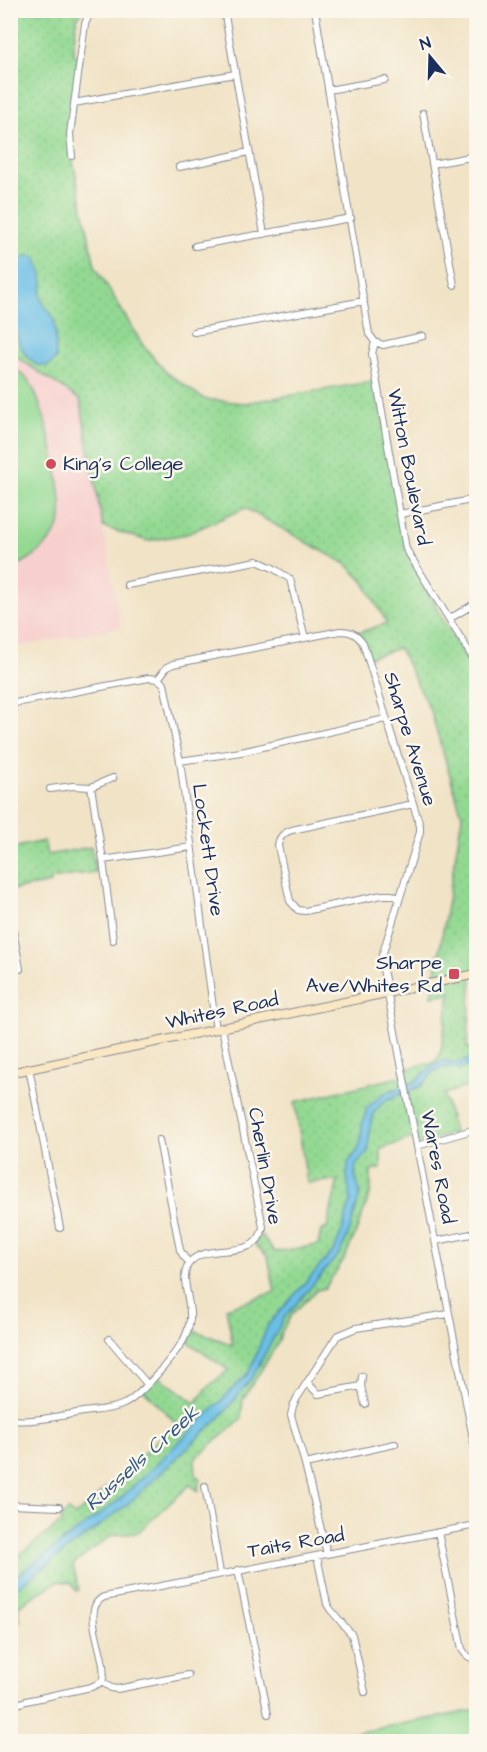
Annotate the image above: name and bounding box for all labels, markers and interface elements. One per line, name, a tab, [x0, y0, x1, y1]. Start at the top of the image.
north arrow	[400, 27, 460, 87]
text: N	[417, 32, 434, 56]
street label: Witton Boulevard	[380, 386, 438, 548]
place label: King's College	[63, 450, 184, 479]
marker: King's College	[44, 457, 58, 471]
street label: Sharpe Avenue	[376, 668, 444, 810]
street label: Lockett Drive	[185, 782, 231, 918]
place label: Sharpe Ave/Whites Rd	[306, 949, 442, 1000]
marker: Sharpe Ave/Whites Rd	[447, 967, 461, 981]
street label: Whites Road	[163, 985, 281, 1037]
street label: Cherlin Drive	[241, 1105, 289, 1227]
street label: Wares Road	[413, 1108, 463, 1226]
water label: Russells Creek	[78, 1398, 207, 1518]
street label: Taits Road	[245, 1521, 347, 1565]

